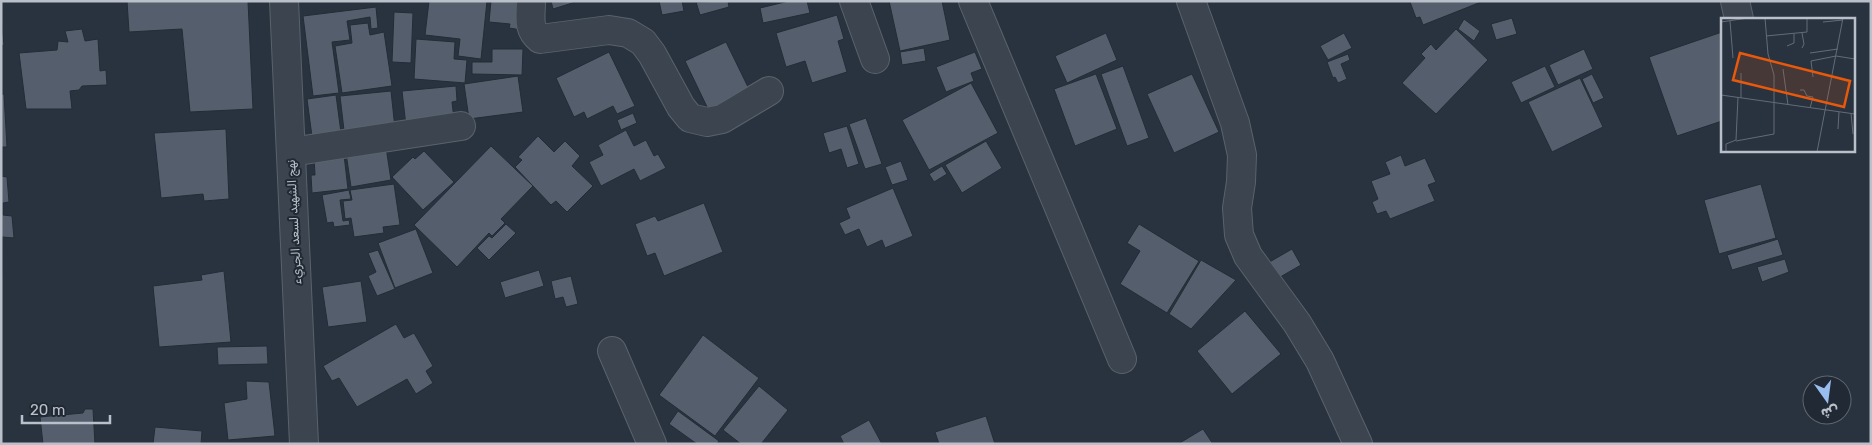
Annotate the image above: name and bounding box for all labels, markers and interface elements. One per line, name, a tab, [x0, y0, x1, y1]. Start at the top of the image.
inset map	[1721, 18, 1854, 151]
street label: نهج الشهيد لسعد الجريء	[284, 159, 306, 285]
north arrow	[1802, 375, 1852, 425]
scale bar	[22, 392, 110, 424]
text: 20 m	[30, 401, 65, 419]
text: ش	[1819, 402, 1841, 423]

